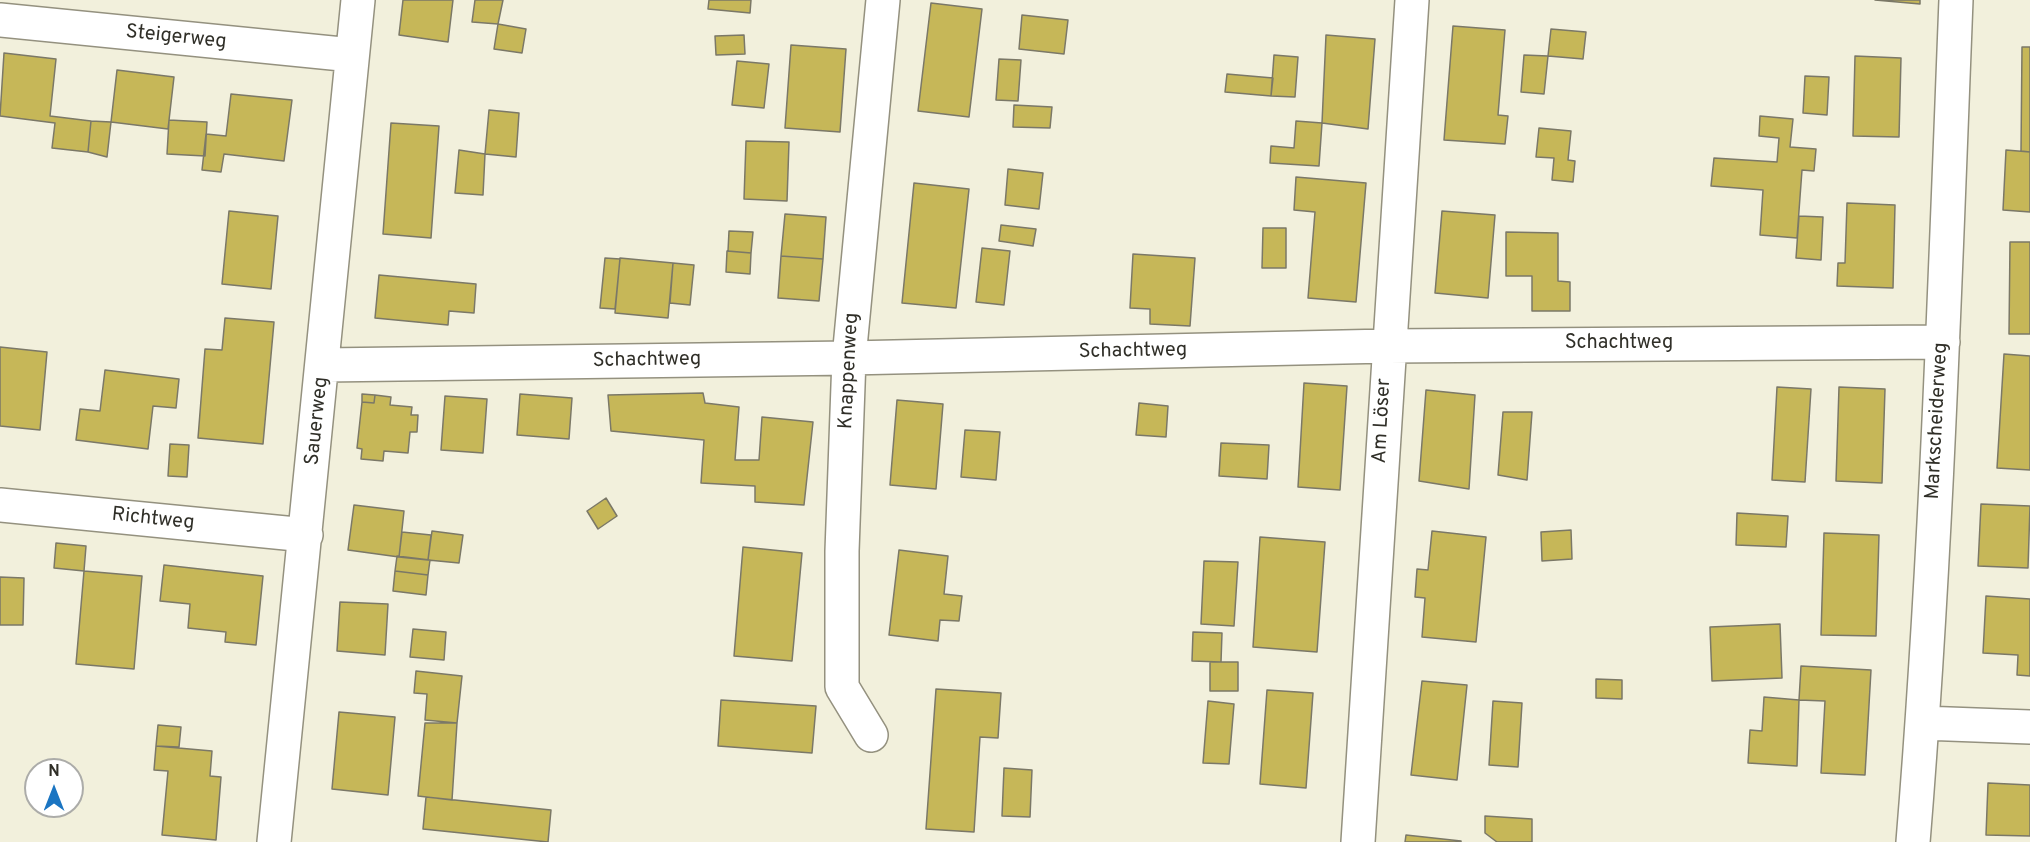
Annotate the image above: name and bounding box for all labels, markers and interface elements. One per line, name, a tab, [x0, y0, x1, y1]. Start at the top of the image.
street label: Steigerweg	[124, 21, 228, 55]
street label: Knappenweg	[835, 312, 865, 430]
street label: Schachtweg	[1565, 332, 1673, 356]
street label: Schachtweg	[1079, 339, 1187, 365]
street label: Markscheiderweg	[1922, 342, 1954, 500]
street label: Schachtweg	[593, 348, 701, 374]
street label: Sauerweg	[301, 376, 335, 466]
street label: Am Löser	[1369, 378, 1397, 464]
street label: Richtweg	[110, 504, 196, 536]
north arrow	[24, 758, 84, 818]
text: N	[48, 762, 60, 782]

